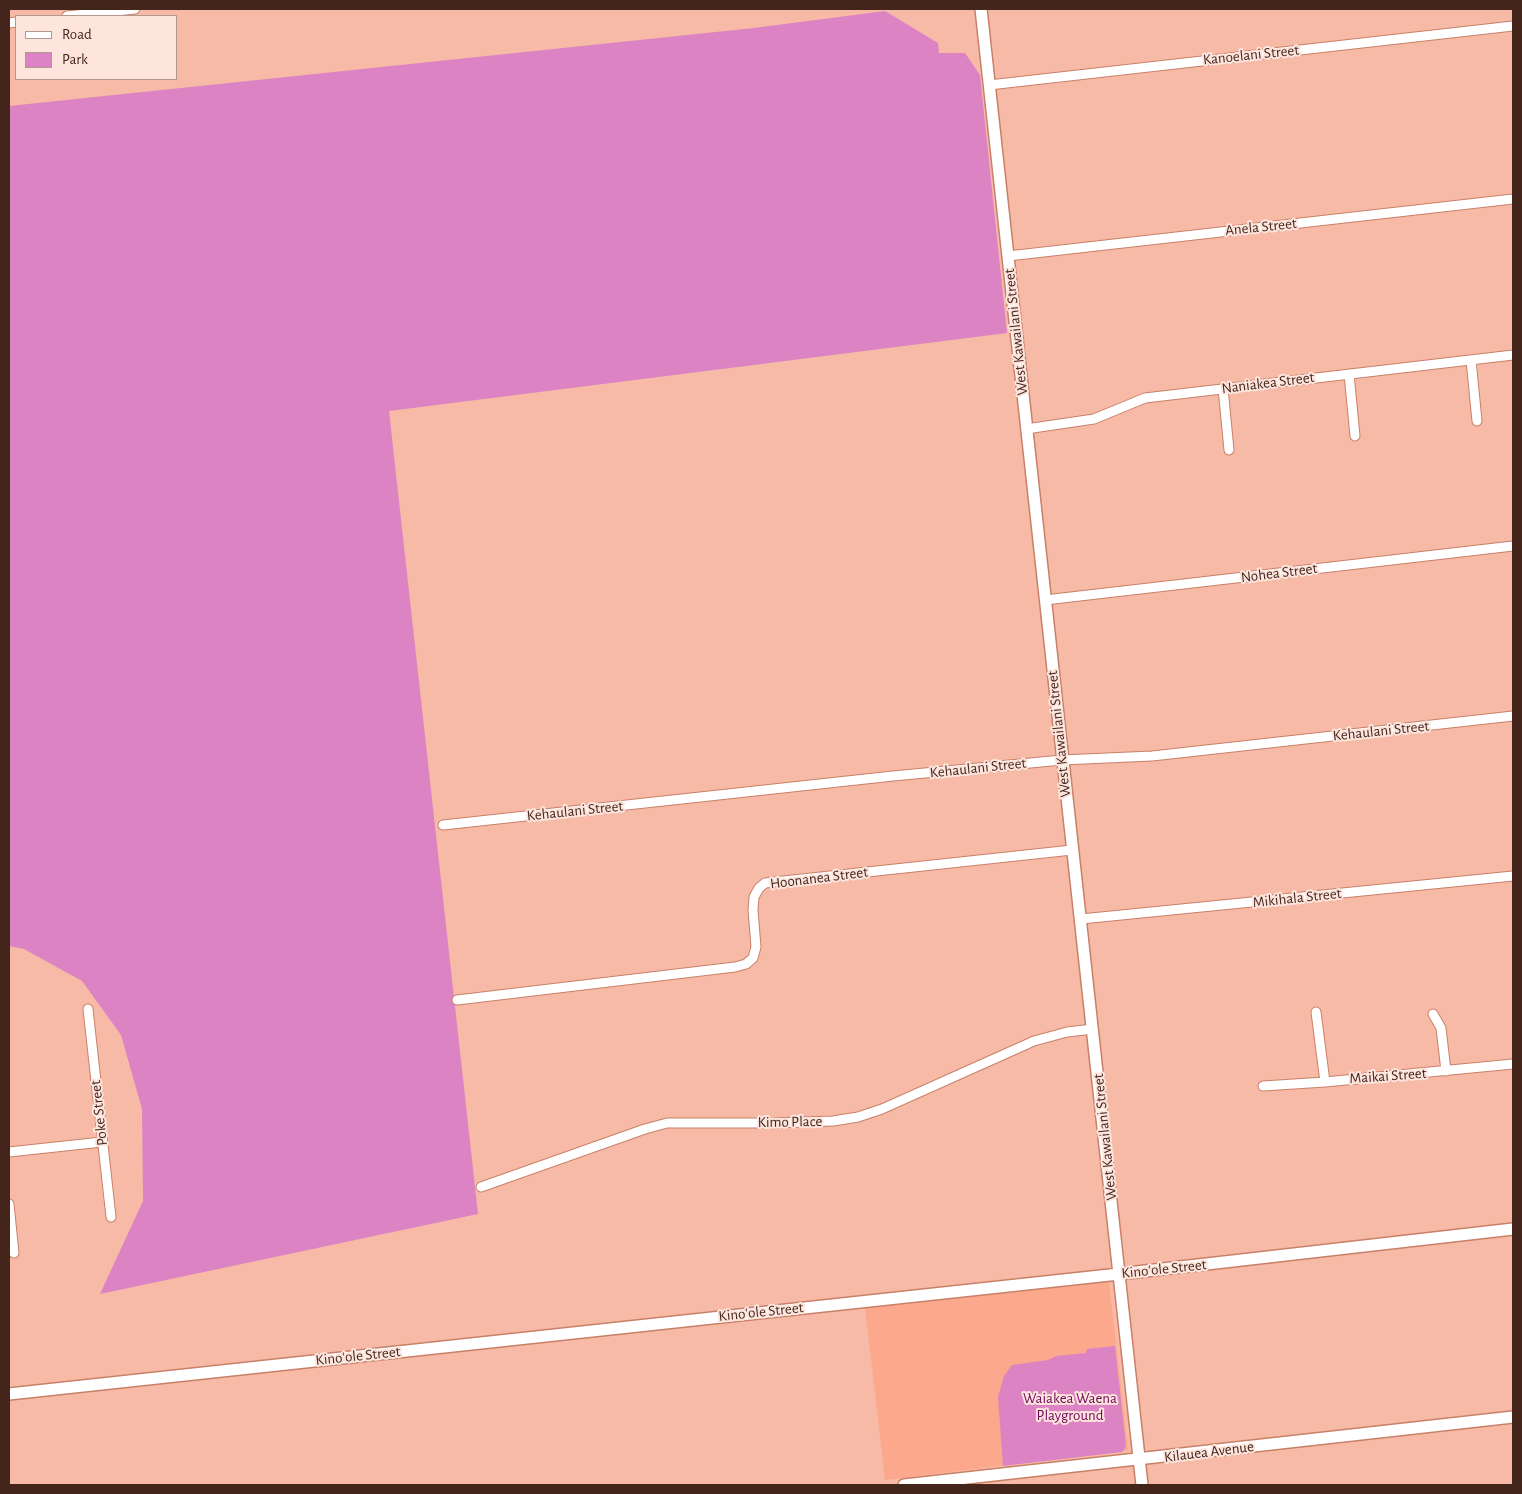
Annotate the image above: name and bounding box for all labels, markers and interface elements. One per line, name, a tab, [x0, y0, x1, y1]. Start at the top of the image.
legend	[15, 15, 178, 80]
text: Road	[62, 27, 92, 42]
street label: Kanoelani Street	[1202, 41, 1300, 69]
text: Park	[62, 52, 88, 67]
street label: Anela Street	[1224, 214, 1298, 240]
street label: West Kawailani Street	[1000, 268, 1032, 396]
street label: Naniakea Street	[1221, 368, 1315, 398]
street label: Nohea Street	[1240, 559, 1318, 587]
street label: West Kawailani Street	[1043, 670, 1075, 798]
street label: Kehaulani Street	[1332, 717, 1430, 745]
street label: Kehaulani Street	[929, 754, 1027, 782]
street label: Kehaulani Street	[526, 797, 624, 825]
street label: Hoonanea Street	[769, 863, 869, 893]
street label: Mikihala Street	[1252, 884, 1342, 912]
street label: Maikai Street	[1349, 1064, 1427, 1088]
street label: West Kawailani Street	[1089, 1073, 1121, 1201]
street label: Poke Street	[87, 1079, 111, 1147]
street label: Kimo Place	[757, 1112, 823, 1132]
street label: Kinoʻole Street	[1121, 1256, 1207, 1282]
street label: Kinoʻole Street	[718, 1299, 804, 1325]
street label: Kinoʻole Street	[315, 1343, 401, 1369]
park label: Waiakea Waena Playground	[1023, 1389, 1117, 1424]
street label: Kilauea Avenue	[1163, 1438, 1255, 1466]

